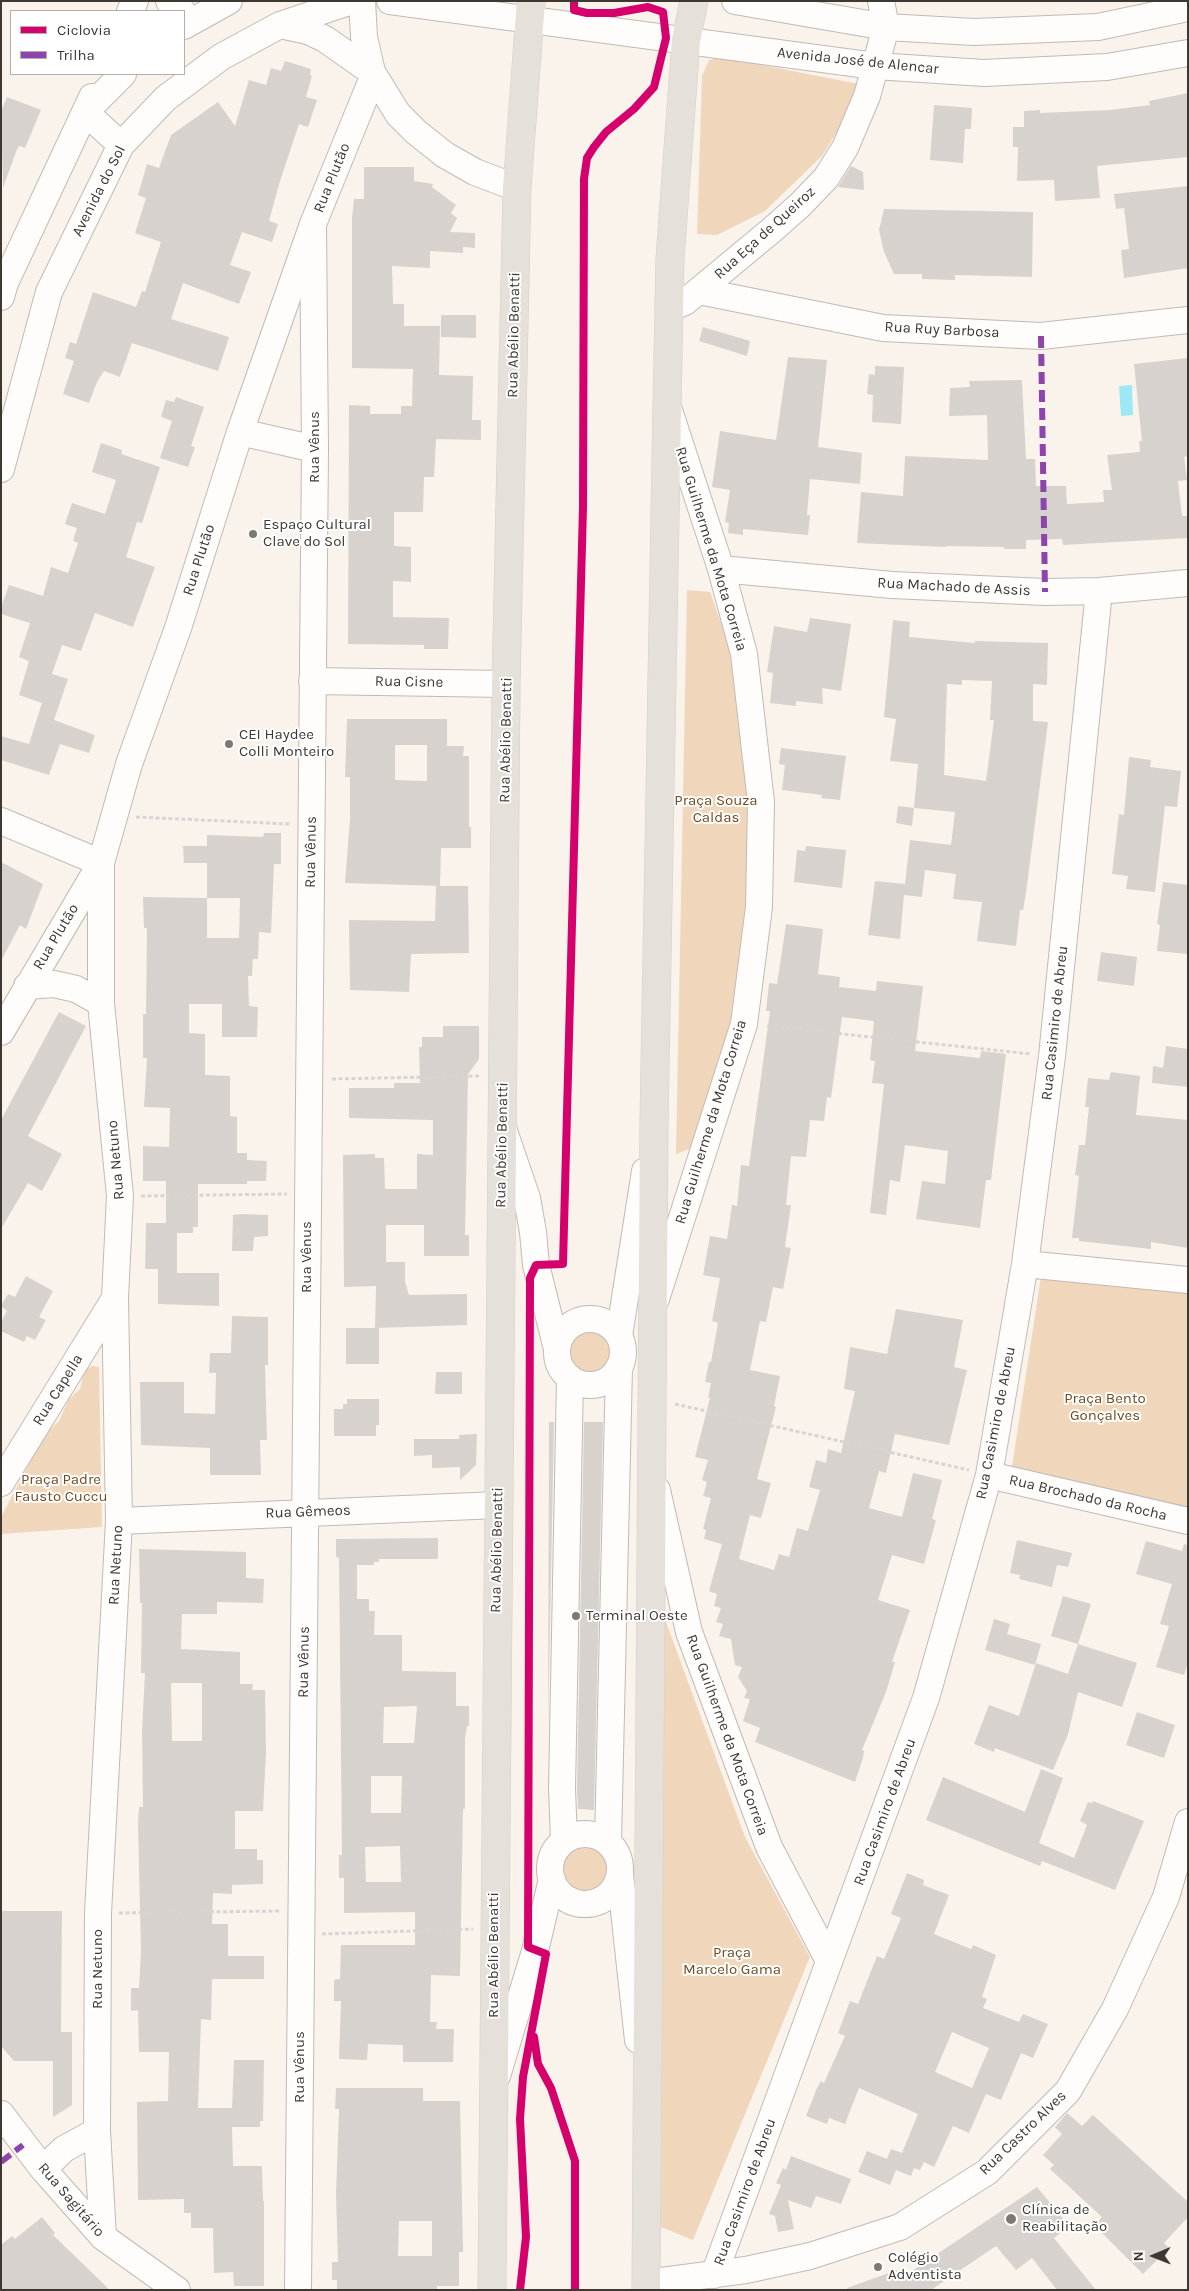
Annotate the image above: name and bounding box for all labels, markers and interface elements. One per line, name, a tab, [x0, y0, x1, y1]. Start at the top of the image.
legend	[10, 10, 185, 75]
text: Ciclovia	[57, 21, 111, 39]
street label: Avenida José de Alencar	[776, 44, 940, 78]
text: Trilha	[57, 46, 95, 64]
street label: Rua Plutão	[310, 140, 354, 216]
street label: Avenida do Sol	[68, 142, 130, 240]
street label: Rua Eça de Queiroz	[711, 183, 819, 283]
street label: Rua Abélio Benatti	[504, 272, 524, 398]
street label: Rua Ruy Barbosa	[884, 318, 1000, 342]
street label: Rua Vênus	[306, 411, 324, 483]
street label: Rua Guilherme da Mota Correia	[671, 445, 751, 653]
place label: Espaço Cultural Clave do Sol	[263, 516, 371, 551]
street label: Rua Plutão	[179, 522, 219, 598]
marker: Espaço Cultural Clave do Sol	[247, 528, 259, 540]
street label: Rua Machado de Assis	[877, 574, 1031, 600]
street label: Rua Cisne	[375, 672, 443, 692]
street label: Rua Abélio Benatti	[496, 677, 516, 803]
place label: CEI Haydee Colli Monteiro	[239, 726, 334, 761]
marker: CEI Haydee Colli Monteiro	[223, 738, 235, 750]
park label: Praça Souza Caldas	[674, 792, 758, 827]
street label: Rua Vênus	[301, 816, 321, 888]
street label: Rua Plutão	[29, 901, 83, 973]
street label: Rua Casimiro de Abreu	[1038, 945, 1072, 1101]
street label: Rua Guilherme da Mota Correia	[671, 1018, 751, 1226]
street label: Rua Abélio Benatti	[492, 1082, 512, 1208]
street label: Rua Netuno	[104, 1119, 128, 1201]
street label: Rua Vênus	[298, 1221, 316, 1293]
street label: Rua Casimiro de Abreu	[972, 1345, 1020, 1501]
street label: Rua Capella	[29, 1351, 87, 1429]
park label: Praça Bento Gonçalves	[1064, 1390, 1146, 1425]
park label: Praça Padre Fausto Cuccu	[15, 1471, 107, 1506]
street label: Rua Brochado da Rocha	[1007, 1471, 1169, 1525]
street label: Rua Abélio Benatti	[487, 1487, 507, 1613]
street label: Rua Gêmeos	[265, 1502, 351, 1522]
street label: Rua Netuno	[105, 1525, 127, 1605]
place label: Terminal Oeste	[586, 1607, 688, 1625]
marker: Terminal Oeste	[570, 1610, 582, 1622]
street label: Rua Vênus	[294, 1626, 314, 1698]
street label: Rua Guilherme da Mota Correia	[682, 1632, 772, 1838]
street label: Rua Casimiro de Abreu	[850, 1736, 920, 1888]
street label: Rua Abélio Benatti	[485, 1892, 503, 2018]
street label: Rua Netuno	[89, 1929, 107, 2009]
park label: Praça Marcelo Gama	[683, 1944, 781, 1979]
street label: Rua Vênus	[291, 2031, 309, 2103]
street label: Rua Castro Alves	[976, 2087, 1070, 2179]
street label: Rua Casimiro de Abreu	[710, 2116, 780, 2268]
street label: Rua Sagitário	[34, 2159, 108, 2241]
place label: Clínica de Reabilitação	[1022, 2201, 1107, 2236]
marker: Clínica de Reabilitação	[1004, 2212, 1018, 2226]
north arrow	[1129, 2231, 1179, 2281]
place label: Colégio Adventista	[888, 2249, 962, 2284]
text: N	[1130, 2251, 1147, 2261]
marker: Colégio Adventista	[872, 2261, 884, 2273]

